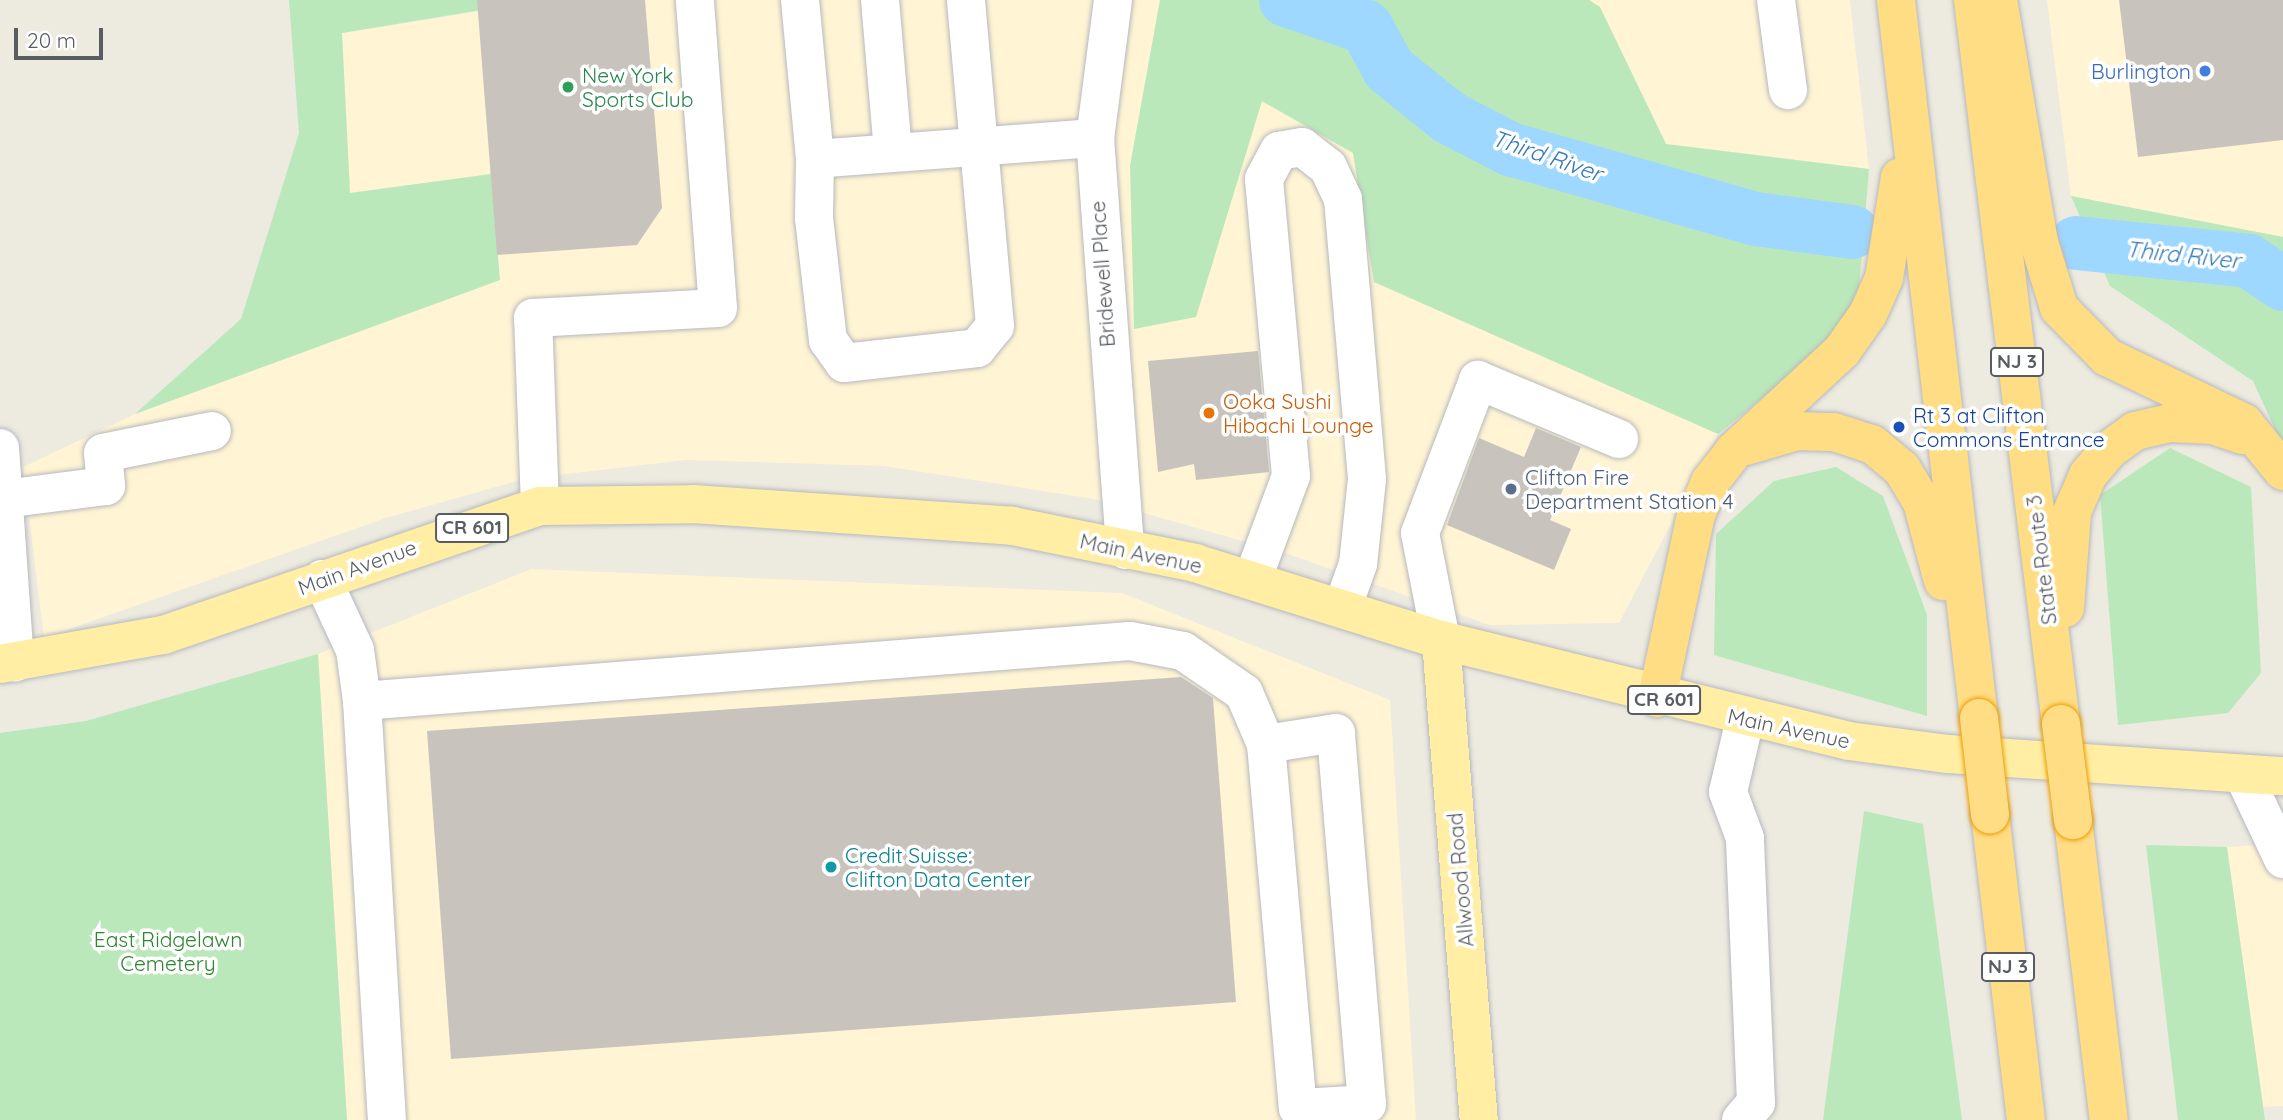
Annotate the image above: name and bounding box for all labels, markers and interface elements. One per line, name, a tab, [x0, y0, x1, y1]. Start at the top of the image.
scale bar	[18, 14, 107, 58]
text: 20 m	[27, 27, 76, 53]
place label: Burlington	[2091, 58, 2191, 84]
place label: New York Sports Club	[582, 62, 694, 112]
marker: Burlington	[2197, 63, 2213, 79]
marker: New York Sports Club	[560, 79, 576, 95]
water label: Third River	[1488, 124, 1606, 188]
street label: Bridewell Place	[1084, 200, 1120, 348]
water label: Third River	[2125, 235, 2241, 275]
road number: NJ 3	[1989, 346, 2045, 378]
place label: Ooka Sushi Hibachi Lounge	[1223, 388, 1374, 438]
place label: Rt 3 at Clifton Commons Entrance	[1913, 402, 2105, 452]
marker: Ooka Sushi Hibachi Lounge	[1201, 405, 1217, 421]
marker: Rt 3 at Clifton Commons Entrance	[1891, 419, 1907, 435]
place label: Clifton Fire Department Station 4	[1525, 464, 1734, 514]
marker: Clifton Fire Department Station 4	[1503, 481, 1519, 497]
street label: State Route 3	[2021, 494, 2061, 626]
road number: CR 601	[434, 512, 510, 544]
street label: Main Avenue	[1078, 528, 1204, 578]
street label: Main Avenue	[294, 534, 420, 600]
road number: CR 601	[1626, 684, 1702, 716]
street label: Main Avenue	[1726, 703, 1852, 753]
street label: Allwood Road	[1442, 812, 1478, 948]
place label: Credit Suisse: Clifton Data Center	[845, 842, 1031, 892]
marker: Credit Suisse: Clifton Data Center	[823, 859, 839, 875]
park label: East Ridgelawn Cemetery	[94, 926, 242, 976]
road number: NJ 3	[1980, 951, 2036, 982]

